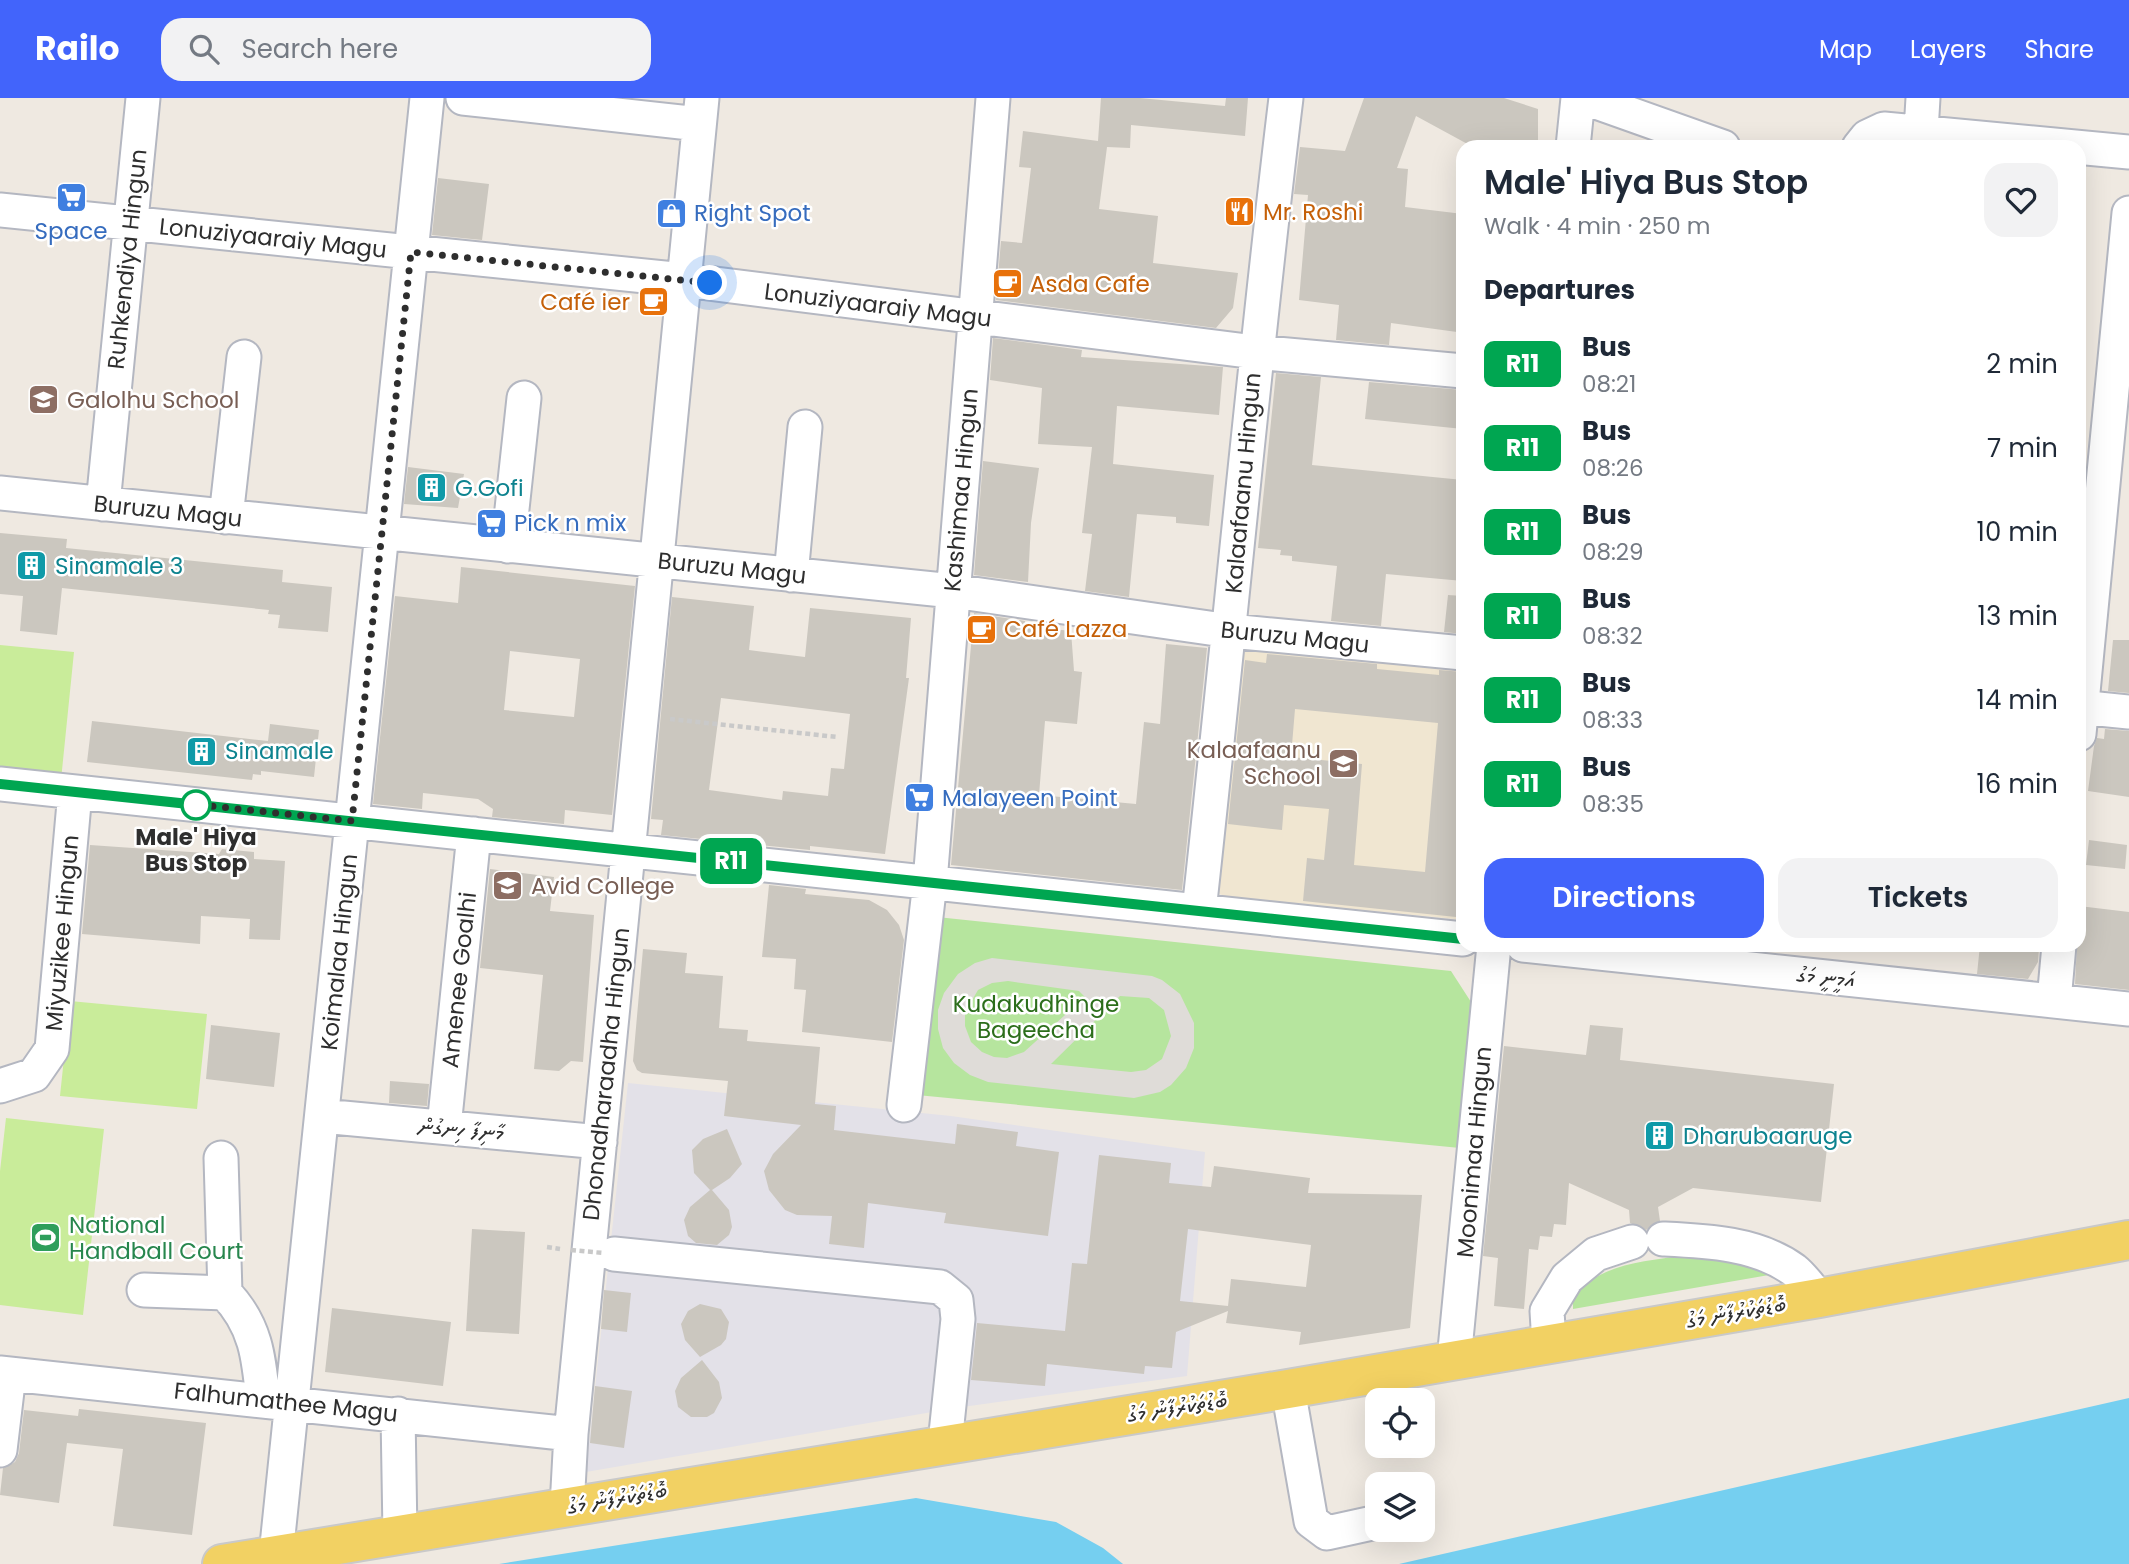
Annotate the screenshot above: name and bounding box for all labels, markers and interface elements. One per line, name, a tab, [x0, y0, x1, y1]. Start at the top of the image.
search box	[161, 18, 651, 81]
text: Railo	[35, 25, 119, 72]
icon: search	[185, 30, 223, 68]
text: Search here	[241, 31, 398, 67]
text: Map	[1819, 33, 1872, 66]
text: Layers	[1910, 33, 1986, 66]
text: Share	[2024, 33, 2094, 66]
street label: Ruhkendiya Hingun	[100, 147, 154, 371]
text: Male' Hiya Bus Stop	[1484, 159, 1808, 206]
button: heart	[1984, 163, 2058, 237]
supermarket icon: Space	[54, 180, 88, 214]
restaurant icon: Mr. Roshi	[1223, 195, 1257, 229]
shop icon: Right Spot	[654, 196, 688, 230]
place label: Mr. Roshi	[1263, 196, 1363, 228]
place label: Right Spot	[694, 197, 811, 229]
street label: Lonuziyaaraiy Magu	[158, 210, 388, 266]
text: Walk · 4 min · 250 m	[1484, 210, 1710, 242]
place label: Space	[35, 215, 107, 247]
your location	[692, 265, 727, 300]
cafe icon: Asda Cafe	[990, 267, 1024, 301]
place label: Asda Cafe	[1030, 268, 1150, 300]
text: Departures	[1484, 272, 1635, 308]
street label: Lonuziyaaraiy Magu	[763, 275, 993, 335]
cafe icon: Café ier	[636, 285, 670, 319]
place label: Café ier	[540, 286, 630, 318]
text: Bus	[1582, 329, 1631, 365]
text: 2 min	[1986, 346, 2058, 382]
text: R11	[1506, 347, 1539, 380]
text: 08:21	[1582, 368, 1636, 400]
street label: Kalaafaanu Hingun	[1217, 371, 1269, 595]
school or university icon: Galolhu School	[27, 383, 61, 417]
place label: Galolhu School	[67, 384, 239, 416]
street label: Kashimaa Hingun	[936, 387, 986, 593]
text: Bus	[1582, 413, 1631, 449]
text: 7 min	[1987, 430, 2058, 466]
text: R11	[1506, 431, 1539, 464]
text: 08:26	[1582, 452, 1644, 484]
building icon: G.Gofi	[415, 471, 449, 505]
place label: G.Gofi	[455, 472, 524, 504]
street label: Buruzu Magu	[92, 487, 244, 535]
text: Bus	[1582, 497, 1631, 533]
supermarket icon: Pick n mix	[474, 506, 508, 540]
place label: Pick n mix	[514, 507, 626, 539]
text: 10 min	[1977, 514, 2058, 550]
text: R11	[1506, 515, 1539, 548]
text: 08:29	[1582, 536, 1644, 568]
street label: Buruzu Magu	[656, 544, 808, 592]
building icon: Sinamale 3	[15, 549, 49, 583]
place label: Sinamale 3	[55, 550, 183, 582]
text: Bus	[1582, 581, 1631, 617]
text: 13 min	[1978, 598, 2058, 634]
text: R11	[1506, 599, 1539, 632]
cafe icon: Café Lazza	[964, 612, 998, 646]
place label: Café Lazza	[1004, 613, 1127, 645]
street label: Buruzu Magu	[1219, 613, 1371, 661]
text: 08:32	[1582, 620, 1643, 652]
text: Bus	[1582, 665, 1631, 701]
text: 14 min	[1977, 682, 2058, 718]
text: R11	[1506, 683, 1539, 716]
text: 08:33	[1582, 704, 1643, 736]
building icon: Sinamale	[185, 734, 219, 768]
place label: Kalaafaanu School	[1187, 734, 1321, 792]
place label: Sinamale	[225, 735, 334, 767]
school or university icon: Kalaafaanu School	[1327, 746, 1361, 780]
text: Bus	[1582, 749, 1631, 785]
text: 16 min	[1976, 766, 2058, 802]
text: R11	[1506, 767, 1539, 800]
supermarket icon: Malayeen Point	[902, 781, 936, 815]
place label: Malayeen Point	[942, 782, 1118, 814]
text: 08:35	[1582, 788, 1644, 820]
marker: Male' Hiya Bus Stop	[181, 790, 211, 820]
place label: Male' Hiya Bus Stop	[135, 821, 257, 879]
street label: Miyuzikee Hingun	[37, 833, 87, 1033]
line badge: R11	[691, 838, 771, 884]
text: R11	[714, 844, 748, 877]
street label: Koimalaa Hingun	[313, 852, 365, 1052]
button: Directions	[1484, 858, 1764, 938]
button: Tickets	[1778, 858, 2058, 938]
school or university icon: Avid College	[491, 869, 525, 903]
place label: Avid College	[531, 870, 675, 902]
street label: Amenee Goalhi	[434, 890, 484, 1070]
street label: Dhonadharaadha Hingun	[575, 926, 637, 1222]
street label: އަމީނީ މަގު	[1794, 958, 1857, 996]
park label: Kudakudhinge Bageecha	[953, 988, 1119, 1046]
street label: Moonimaa Hingun	[1449, 1045, 1499, 1259]
street label: މާނިފާ ހިނގުން	[415, 1109, 507, 1149]
building icon: Dharubaaruge	[1643, 1119, 1677, 1153]
place label: Dharubaaruge	[1683, 1120, 1853, 1152]
place label: National Handball Court	[69, 1209, 243, 1267]
sports icon: National Handball Court	[29, 1221, 63, 1255]
street label: ބޮޑުތަކުރުފާނު މަގު	[1683, 1287, 1789, 1337]
street label: Falhumathee Magu	[173, 1374, 399, 1430]
street label: ބޮޑުތަކުރުފާނު މަގު	[1124, 1383, 1229, 1431]
map controls	[1365, 1388, 1435, 1542]
button: locate	[1365, 1388, 1435, 1458]
button: layers	[1365, 1472, 1435, 1542]
street label: ބޮޑުތަކުރުފާނު މަގު	[564, 1473, 670, 1523]

